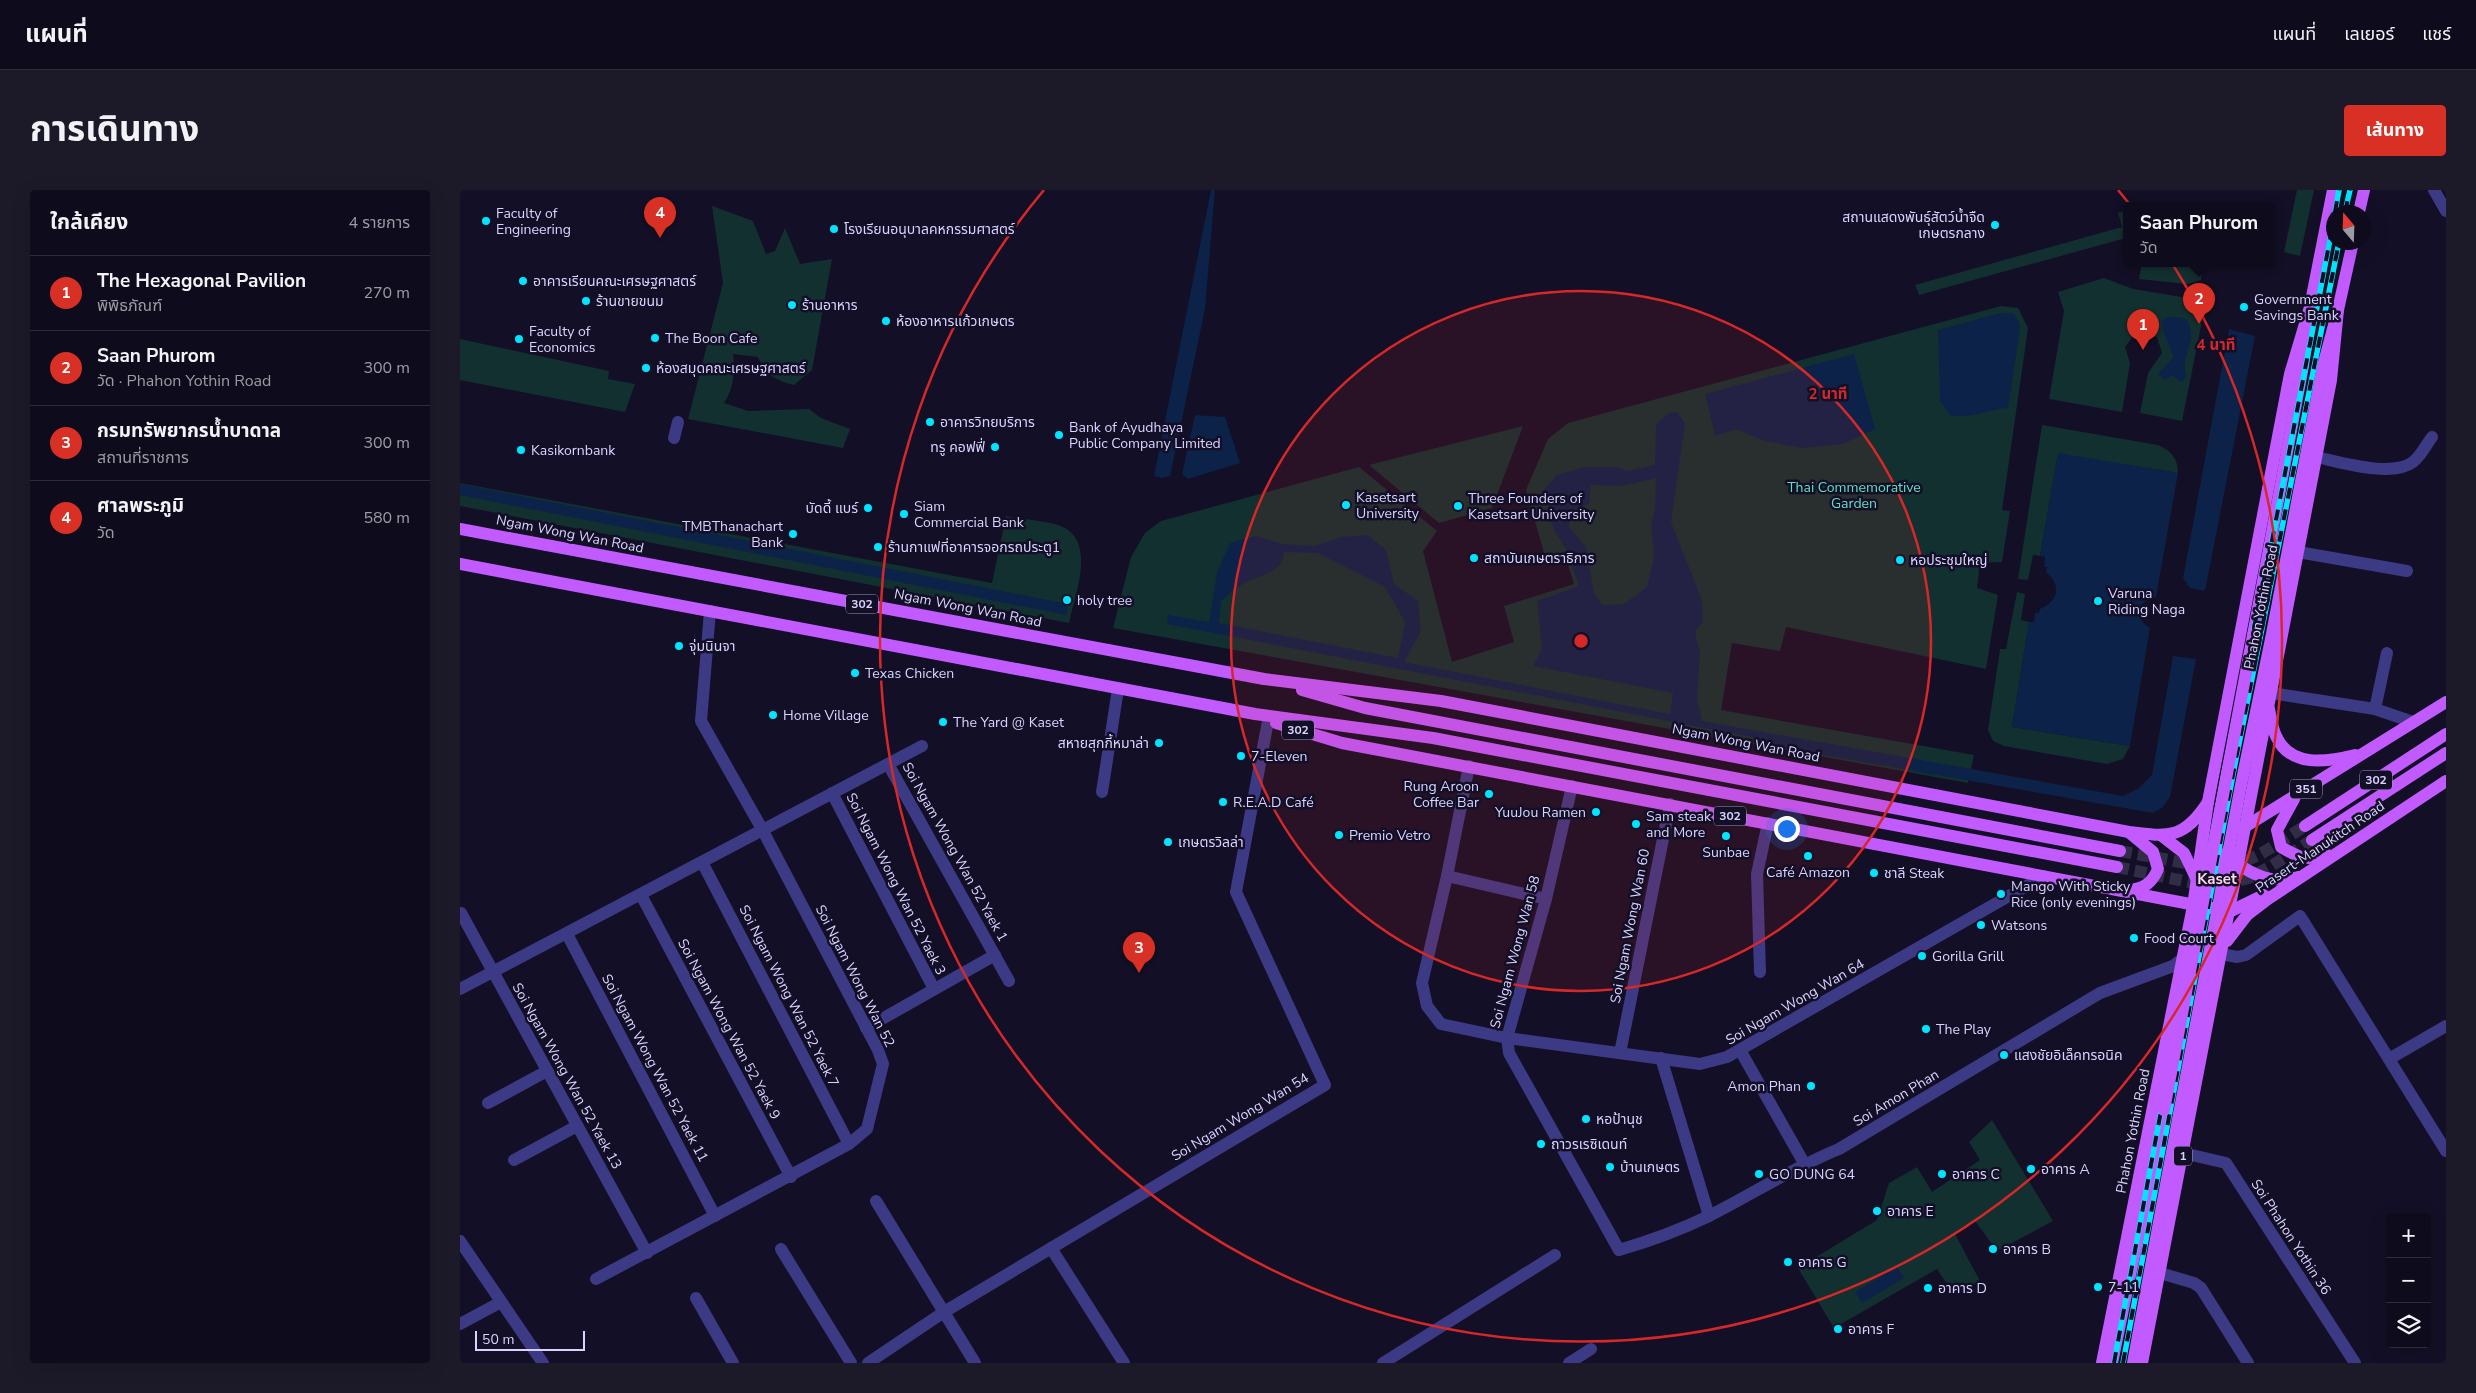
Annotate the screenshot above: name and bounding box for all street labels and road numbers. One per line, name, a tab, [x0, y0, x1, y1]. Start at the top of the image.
street label: Ngam Wong Wan Road	[495, 510, 645, 558]
street label: Phahon Yothin Road	[2240, 543, 2282, 671]
street label: Ngam Wong Wan Road	[893, 584, 1043, 632]
road number: 302	[846, 594, 878, 614]
street label: Ngam Wong Wan Road	[1671, 719, 1821, 767]
road number: 302	[1282, 720, 1314, 740]
street label: Soi Ngam Wong Wan 52 Yaek 1	[898, 759, 1012, 945]
road number: 302	[2360, 770, 2392, 790]
road number: 351	[2290, 780, 2322, 798]
street label: Soi Ngam Wong Wan 52 Yaek 3	[843, 790, 949, 978]
street label: Prasert-Manukitch Road	[2252, 797, 2388, 897]
road number: 302	[1714, 806, 1746, 826]
street label: Soi Ngam Wong Wan 60	[1606, 847, 1654, 1005]
street label: Soi Ngam Wong Wan 58	[1485, 874, 1545, 1030]
street label: Soi Ngam Wong Wan 52 Yaek 7	[735, 902, 843, 1090]
street label: Soi Ngam Wong Wan 52	[812, 902, 898, 1050]
street label: Soi Ngam Wong Wan 52 Yaek 9	[673, 935, 785, 1123]
street label: Soi Ngam Wong Wan 64	[1722, 954, 1868, 1050]
street label: Soi Ngam Wong Wan 52 Yaek 11	[597, 971, 713, 1165]
street label: Soi Ngam Wong Wan 52 Yaek 13	[508, 979, 626, 1173]
street label: Soi Amon Phan	[1850, 1065, 1942, 1131]
street label: Phahon Yothin Road	[2112, 1067, 2154, 1195]
street label: Soi Ngam Wong Wan 54	[1168, 1068, 1312, 1166]
road number: 1	[2174, 1146, 2192, 1166]
street label: Soi Phahon Yothin 36	[2246, 1176, 2336, 1298]

